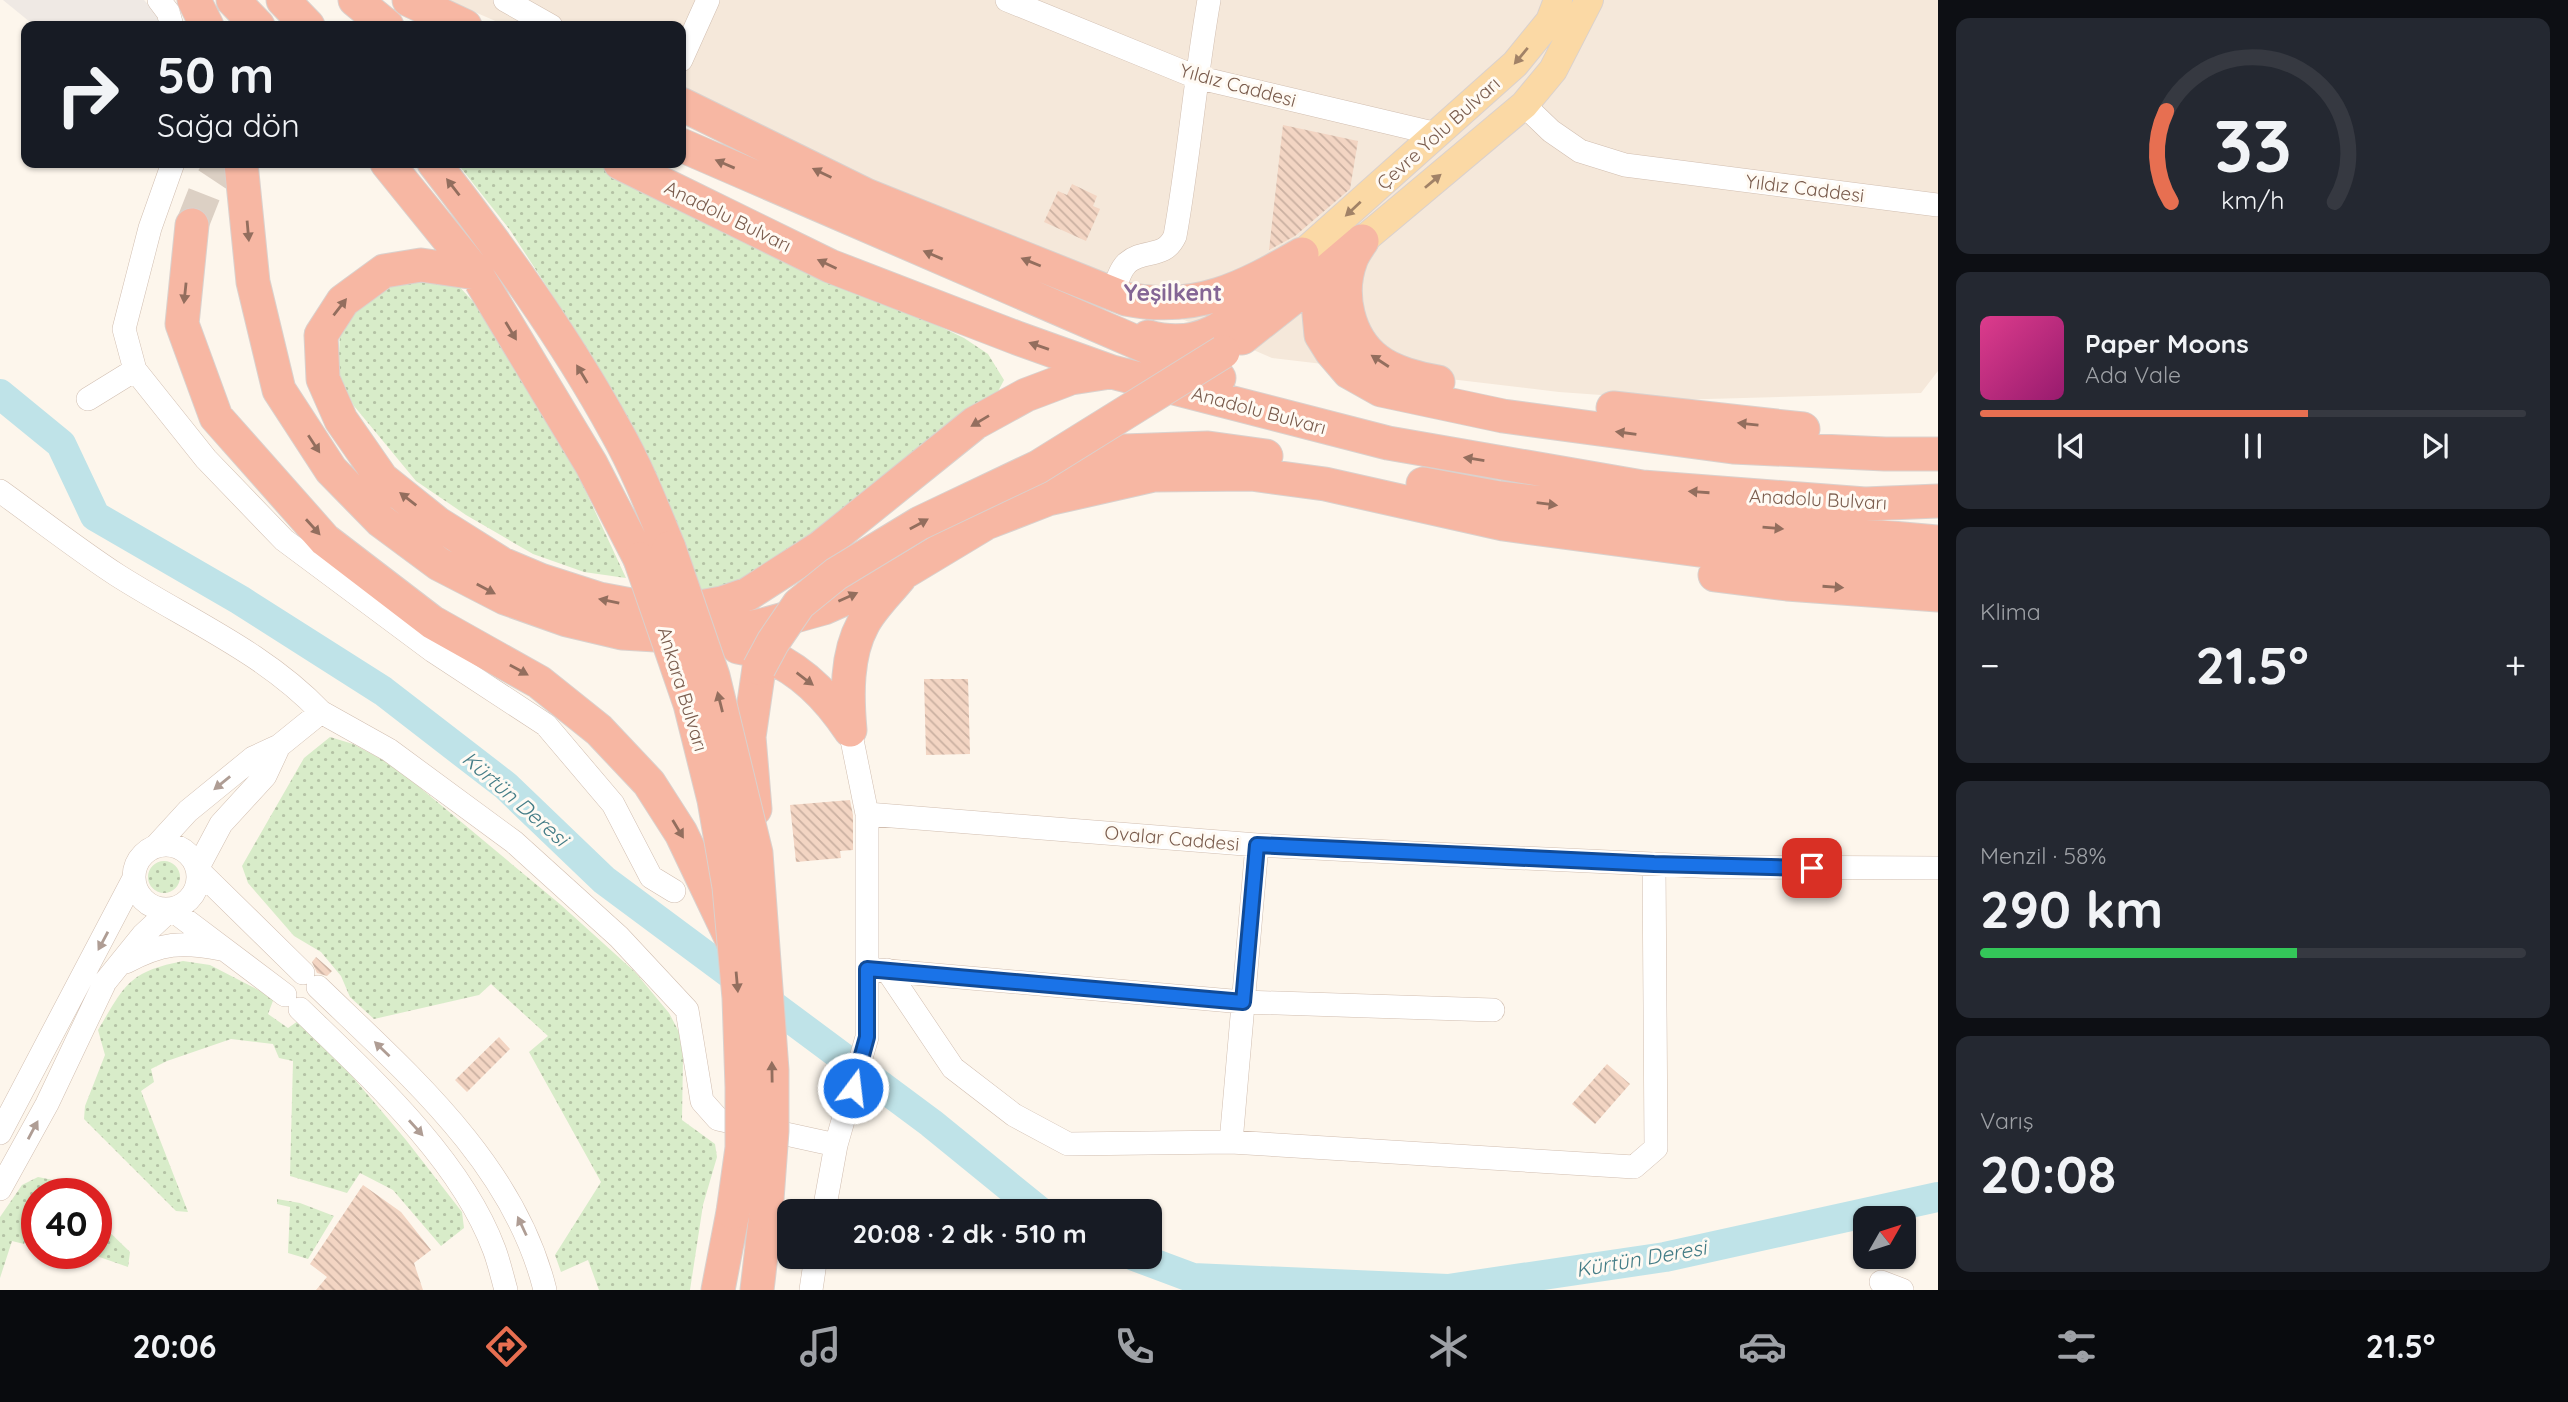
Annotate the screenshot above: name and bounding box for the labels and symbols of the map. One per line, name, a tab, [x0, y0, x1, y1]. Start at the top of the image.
one-way arrow	[1514, 48, 1529, 65]
street label: Yıldız Caddesi	[1177, 58, 1299, 112]
street label: Çevre Yolu Bulvarı	[1371, 71, 1505, 195]
one-way arrow	[714, 158, 735, 169]
one-way arrow	[812, 168, 832, 179]
street label: Yıldız Caddesi	[1744, 169, 1866, 207]
one-way arrow	[1424, 173, 1442, 189]
street label: Anadolu Bulvarı	[661, 175, 795, 257]
one-way arrow	[445, 179, 460, 197]
one-way arrow	[1345, 201, 1362, 217]
one-way arrow	[243, 220, 254, 242]
one-way arrow	[923, 249, 944, 260]
one-way arrow	[1021, 256, 1042, 267]
one-way arrow	[817, 258, 837, 270]
district label: Yeşilkent	[1124, 278, 1222, 307]
one-way arrow	[179, 283, 190, 305]
one-way arrow	[333, 299, 348, 317]
one-way arrow	[505, 322, 517, 341]
one-way arrow	[1028, 340, 1049, 351]
one-way arrow	[1371, 354, 1390, 367]
one-way arrow	[576, 365, 588, 384]
street label: Anadolu Bulvarı	[1189, 381, 1329, 439]
one-way arrow	[971, 414, 990, 427]
one-way arrow	[1736, 418, 1758, 429]
one-way arrow	[1615, 427, 1637, 438]
one-way arrow	[308, 435, 321, 454]
one-way arrow	[1463, 453, 1485, 464]
street label: Anadolu Bulvarı	[1748, 483, 1888, 515]
one-way arrow	[1688, 486, 1710, 497]
one-way arrow	[399, 492, 417, 507]
one-way arrow	[1536, 498, 1558, 509]
one-way arrow	[305, 518, 321, 536]
one-way arrow	[909, 518, 929, 530]
one-way arrow	[1762, 523, 1784, 534]
one-way arrow	[477, 582, 497, 594]
one-way arrow	[1822, 582, 1844, 593]
one-way arrow	[838, 592, 859, 603]
one-way arrow	[598, 595, 620, 606]
street label: Ankara Bulvarı	[653, 624, 713, 754]
one-way arrow	[509, 664, 528, 676]
one-way arrow	[796, 672, 814, 686]
one-way arrow	[714, 691, 725, 713]
water label: Kürtün Deresi	[457, 745, 576, 853]
one-way arrow	[213, 775, 230, 790]
one-way arrow	[672, 820, 684, 839]
street label: Ovalar Caddesi	[1104, 820, 1240, 856]
pin	[1782, 838, 1842, 898]
one-way arrow	[97, 931, 109, 951]
one-way arrow	[732, 971, 743, 993]
one-way arrow	[374, 1041, 391, 1057]
position arrow	[816, 1051, 890, 1125]
one-way arrow	[766, 1061, 777, 1083]
one-way arrow	[408, 1119, 424, 1137]
one-way arrow	[27, 1120, 39, 1139]
speed limit sign: 40	[21, 1178, 112, 1269]
north arrow	[1853, 1206, 1916, 1269]
one-way arrow	[517, 1216, 528, 1236]
water label: Kürtün Deresi	[1574, 1233, 1710, 1282]

